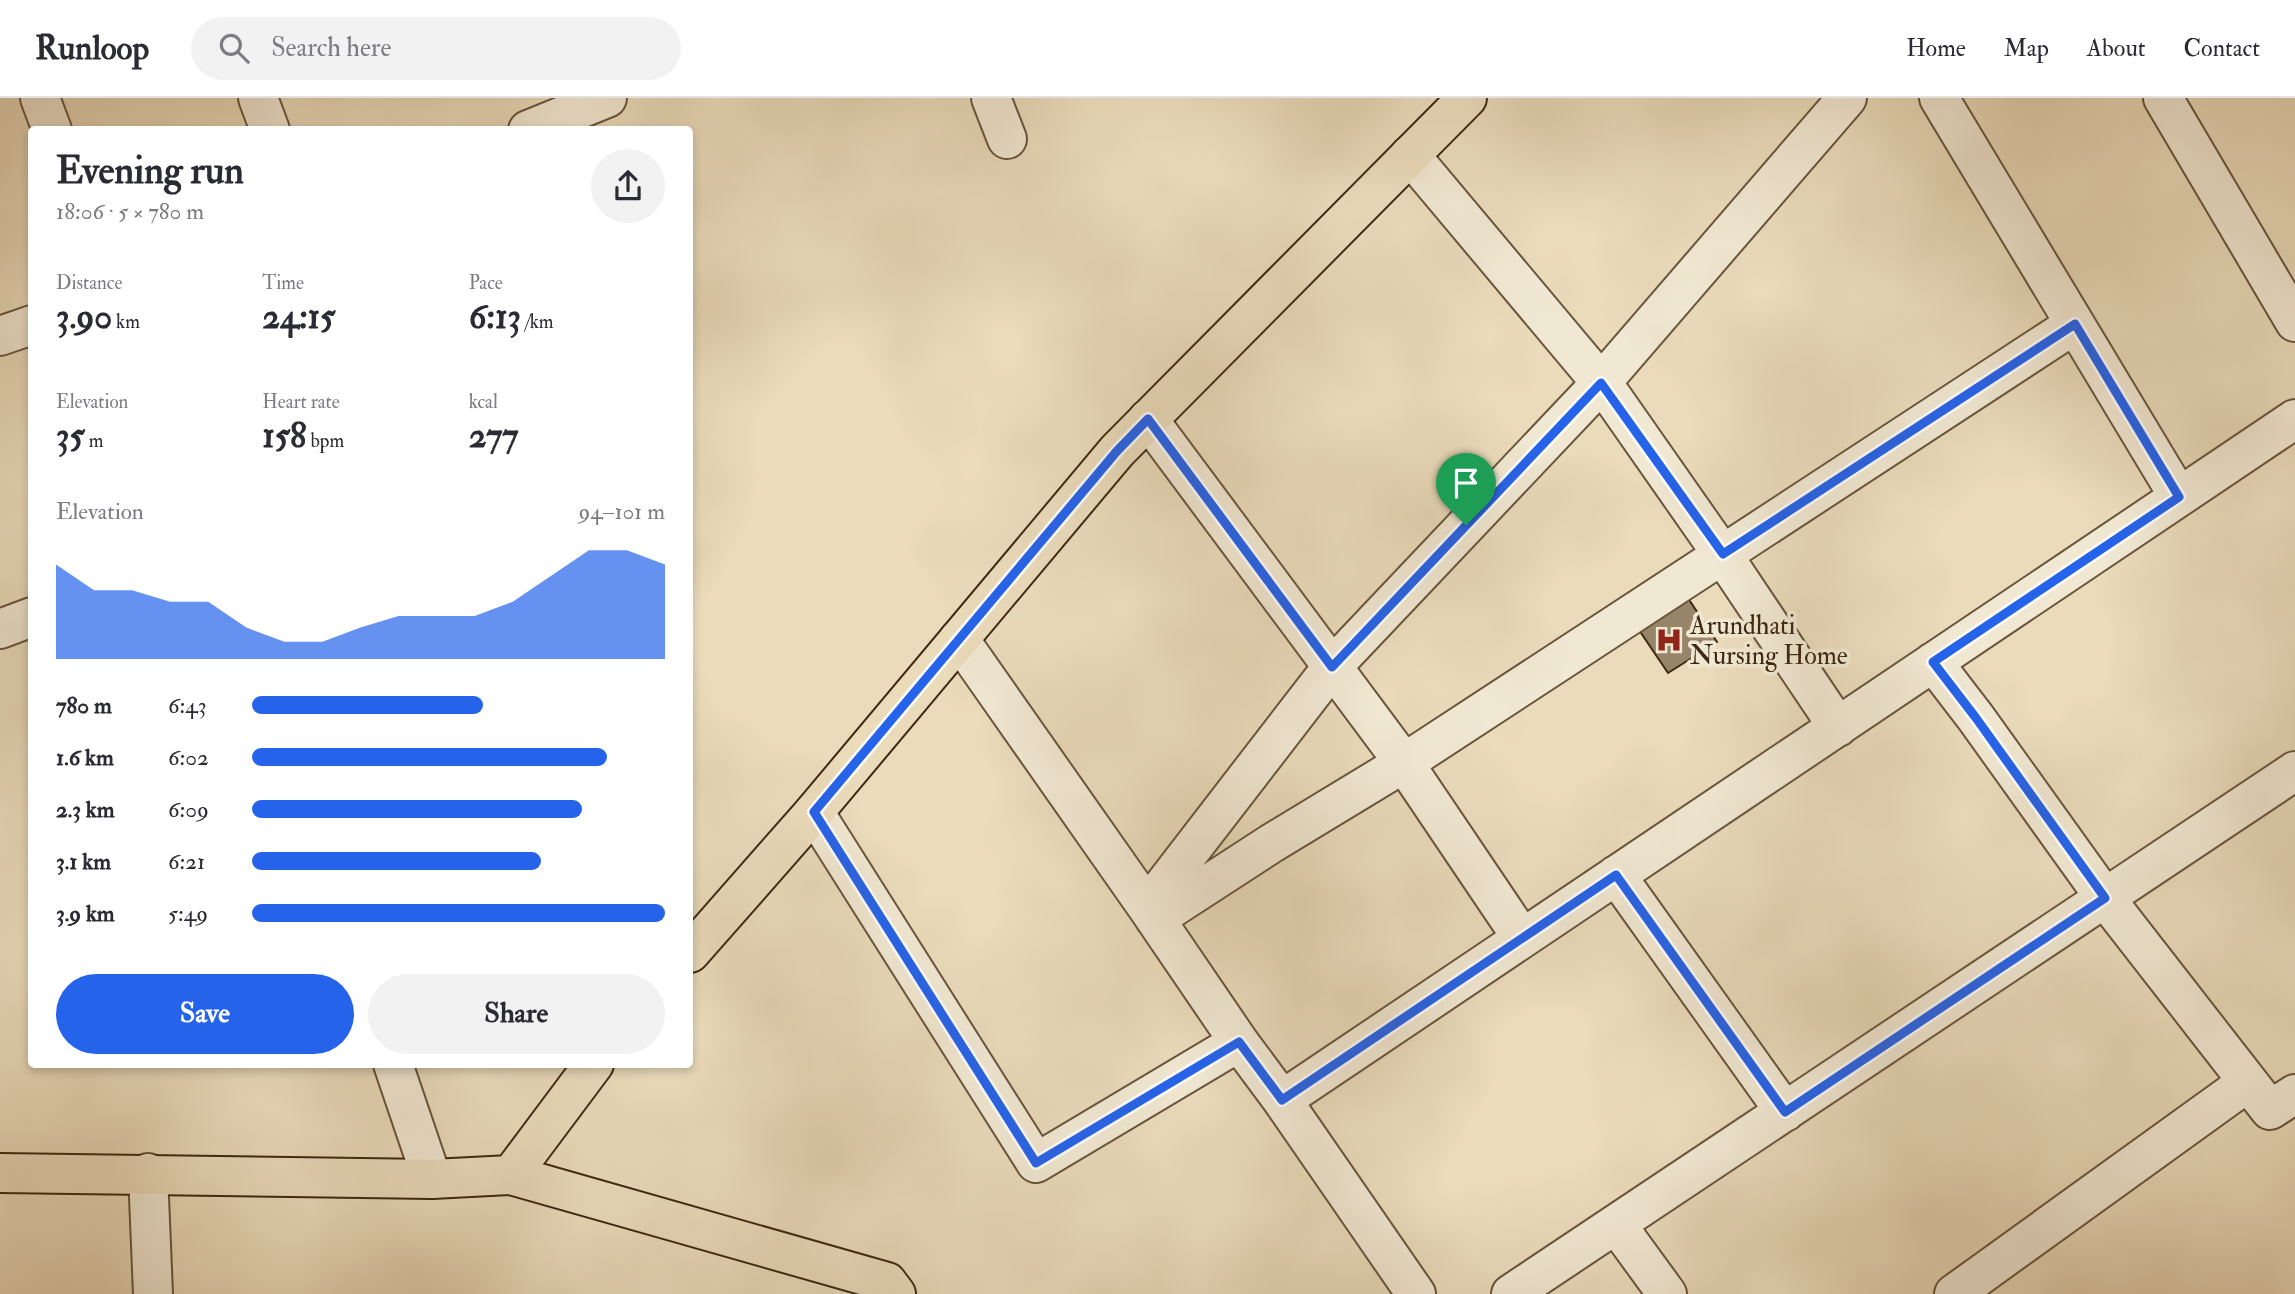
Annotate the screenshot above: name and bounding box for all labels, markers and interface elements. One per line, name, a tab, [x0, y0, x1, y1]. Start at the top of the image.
search box	[191, 17, 681, 80]
text: Runloop	[35, 28, 149, 69]
icon: search	[215, 29, 253, 67]
text: Search here	[271, 32, 391, 64]
text: Home	[1906, 33, 1966, 64]
text: Map	[2004, 33, 2049, 64]
text: About	[2087, 33, 2146, 64]
text: Contact	[2184, 33, 2260, 64]
text: Evening run	[56, 147, 244, 195]
button: share	[591, 149, 665, 223]
text: 18:06 · 5 × 780 m	[56, 197, 204, 226]
text: Distance	[56, 271, 122, 295]
text: Time	[262, 271, 304, 295]
text: Pace	[469, 271, 503, 295]
text: 3.90	[56, 295, 112, 339]
text: 24:15	[262, 295, 335, 339]
text: 6:13	[469, 295, 521, 339]
text: km	[112, 310, 140, 334]
text: /km	[521, 310, 554, 334]
text: Elevation	[56, 390, 128, 414]
text: Heart rate	[262, 390, 340, 414]
text: kcal	[469, 390, 498, 414]
text: 35	[56, 414, 85, 458]
text: 158	[262, 414, 307, 458]
text: 277	[469, 414, 518, 458]
text: m	[85, 429, 104, 453]
text: bpm	[307, 429, 344, 453]
pin	[1436, 453, 1496, 525]
icon: arrive	[1447, 464, 1485, 502]
text: Elevation	[56, 497, 144, 526]
text: 94–101 m	[579, 497, 665, 526]
place label: Arundhati Nursing Home	[1689, 610, 1848, 672]
hospital icon: Arundhati Nursing Home	[1654, 625, 1684, 655]
text: 780 m	[56, 691, 112, 720]
text: 6:43	[168, 691, 207, 720]
text: 1.6 km	[56, 743, 114, 772]
text: 6:02	[168, 743, 209, 772]
text: 2.3 km	[56, 795, 115, 824]
text: 6:09	[168, 795, 209, 824]
text: 3.1 km	[56, 847, 111, 876]
text: 6:21	[168, 847, 205, 876]
text: 3.9 km	[56, 899, 115, 928]
text: 5:49	[168, 899, 208, 928]
button: Save	[56, 974, 354, 1054]
button: Share	[368, 974, 665, 1054]

